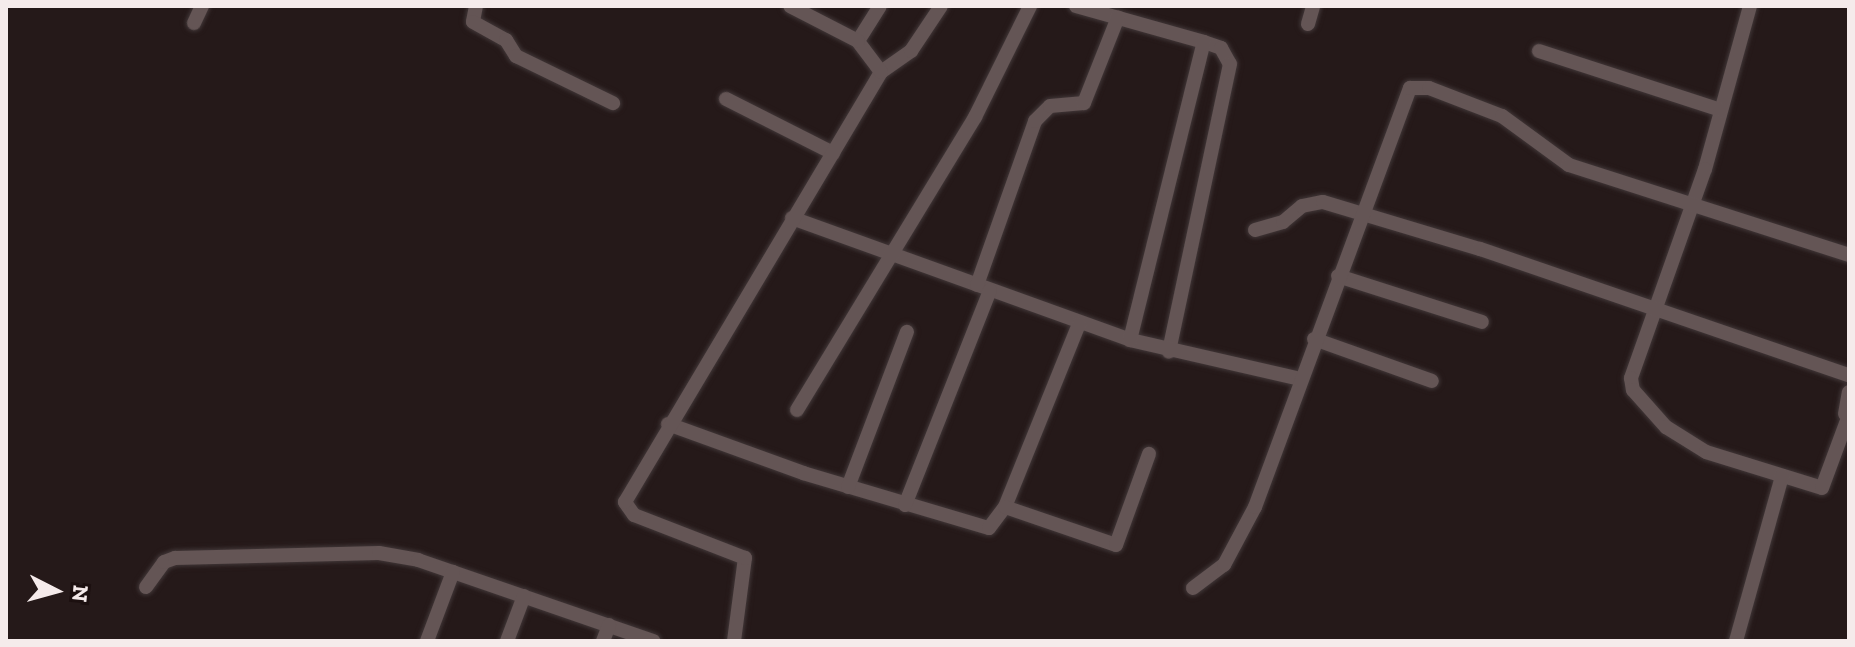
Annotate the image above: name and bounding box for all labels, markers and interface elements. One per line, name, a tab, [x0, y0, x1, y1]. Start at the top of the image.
north arrow	[16, 551, 96, 631]
text: N	[66, 584, 95, 603]

